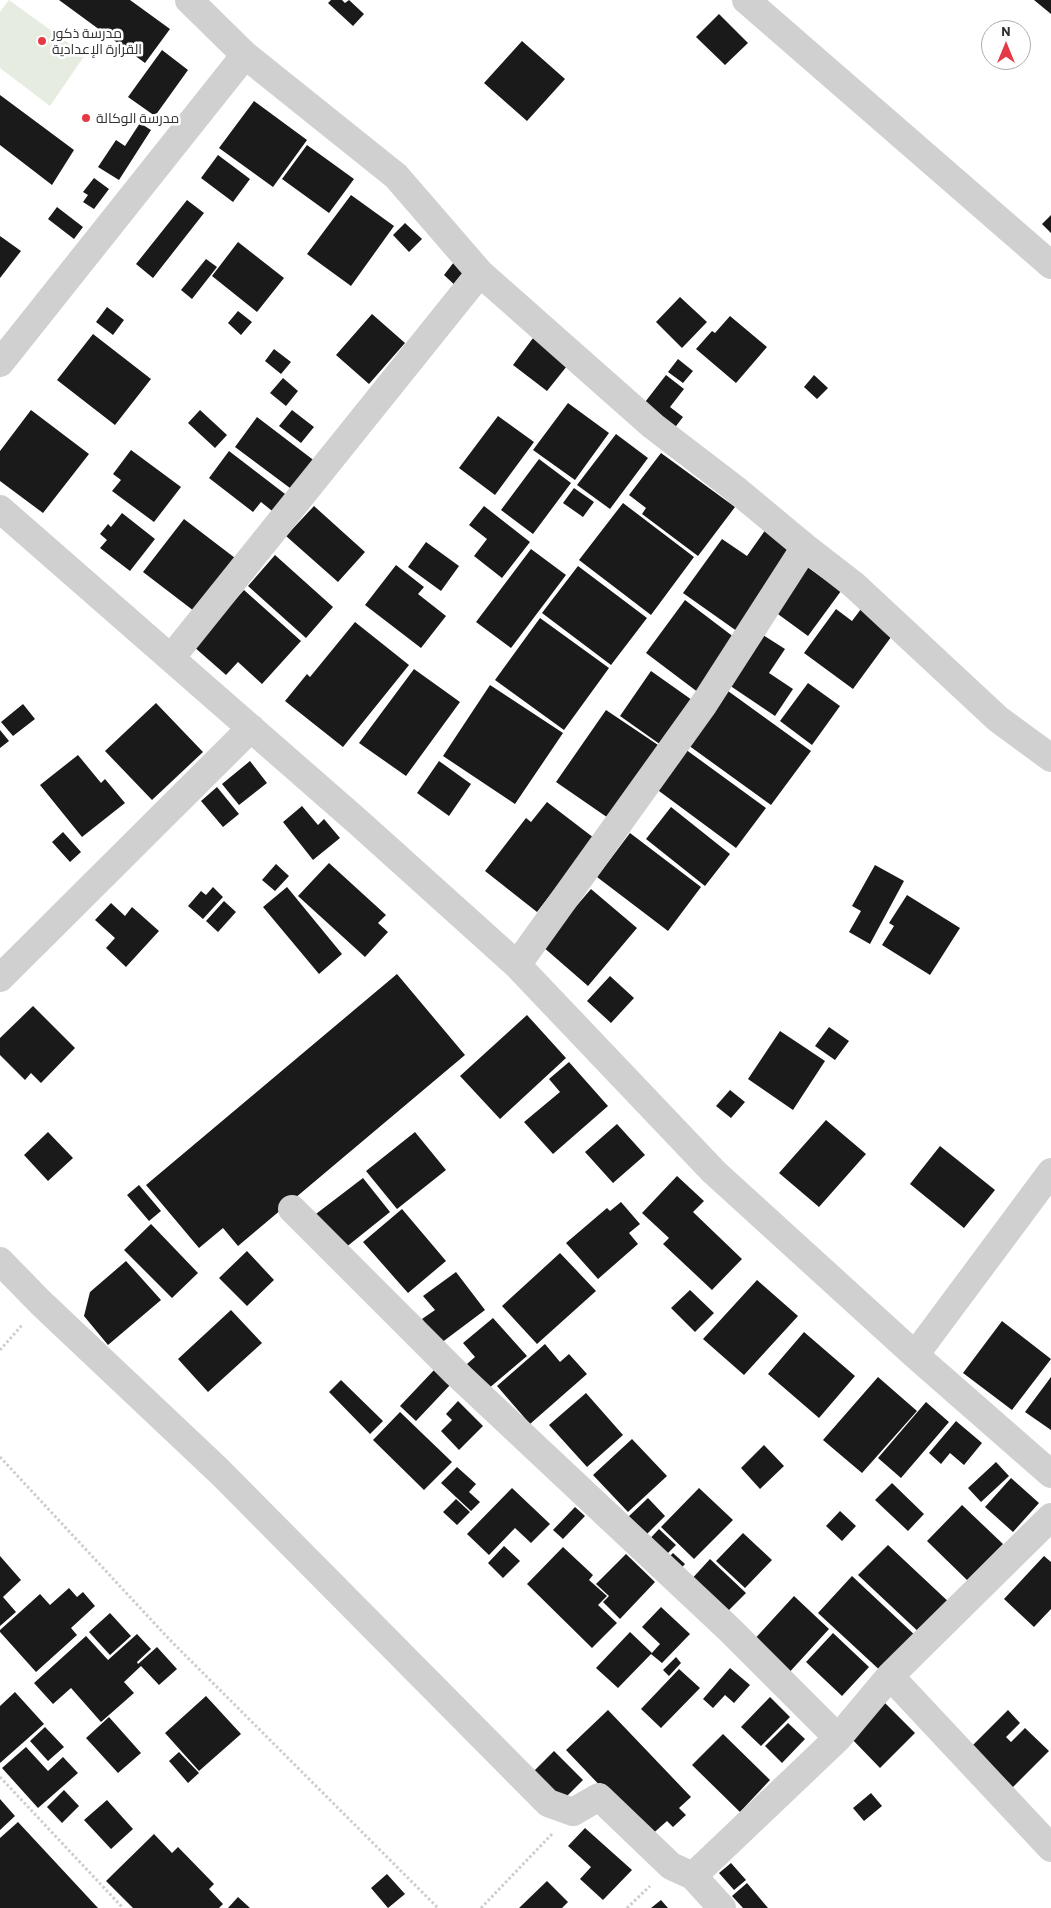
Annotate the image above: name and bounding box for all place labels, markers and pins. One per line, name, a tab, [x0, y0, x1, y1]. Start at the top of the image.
place label: مدرسة ذكور القرارة الإعدادية	[52, 25, 142, 58]
marker: مدرسة ذكور القرارة الإعدادية	[36, 35, 48, 47]
place label: مدرسة الوكالة	[96, 110, 179, 126]
marker: مدرسة الوكالة	[80, 112, 92, 124]

